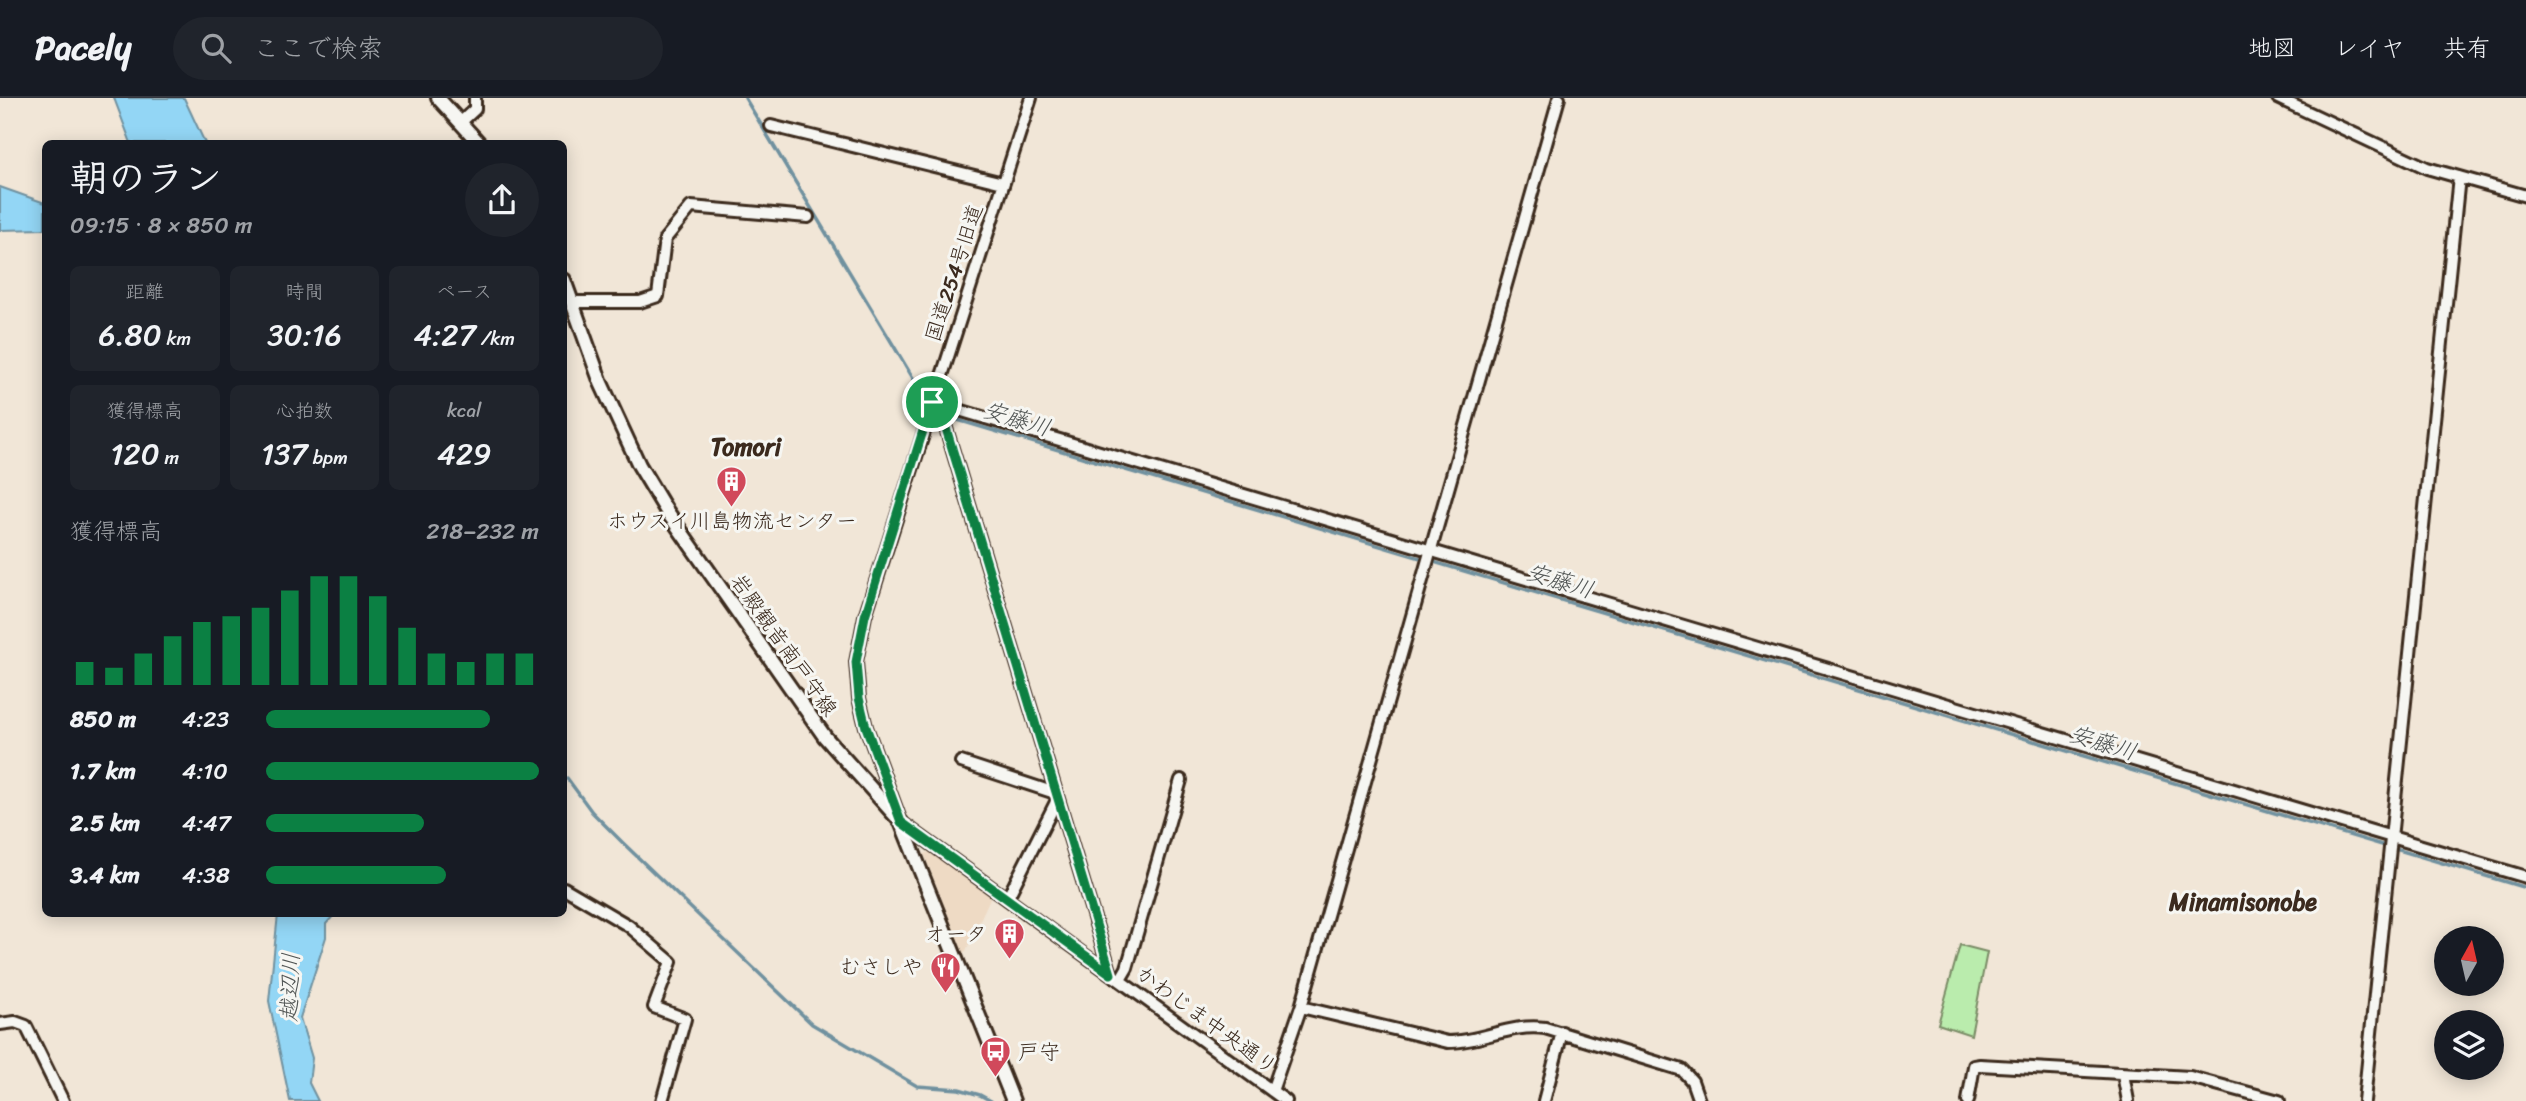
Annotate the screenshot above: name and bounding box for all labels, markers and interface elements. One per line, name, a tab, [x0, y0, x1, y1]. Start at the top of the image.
search box	[173, 17, 663, 80]
text: Pacely	[35, 19, 131, 77]
text: ここで検索	[253, 25, 383, 71]
text: 地図	[2248, 27, 2296, 69]
text: レイヤ	[2334, 27, 2405, 69]
text: 共有	[2443, 27, 2491, 69]
icon: search	[197, 29, 235, 67]
text: 朝のラン	[70, 145, 222, 212]
button: share	[465, 163, 539, 237]
street label: 国道254号旧道	[914, 199, 994, 347]
text: 09:15 · 8 × 850 m	[70, 205, 252, 246]
text: 距離	[126, 275, 164, 308]
text: 時間	[285, 275, 324, 308]
text: ペース	[436, 275, 492, 308]
text: 6.80	[98, 308, 162, 362]
text: 30:16	[267, 308, 342, 362]
text: 4:27	[414, 308, 476, 362]
text: km	[162, 322, 191, 355]
text: /km	[476, 322, 515, 355]
pin	[902, 372, 962, 432]
icon: arrive	[913, 383, 951, 421]
water label: 安藤川	[978, 389, 1056, 449]
text: 獲得標高	[107, 394, 183, 427]
text: 心拍数	[276, 394, 333, 427]
text: kcal	[447, 394, 481, 427]
district label: Tomori	[711, 426, 783, 468]
text: 120	[110, 427, 160, 481]
text: 137	[261, 427, 308, 481]
text: 429	[437, 427, 491, 481]
text: m	[160, 441, 179, 474]
text: bpm	[308, 441, 348, 474]
building icon: ホウスイ川島物流センター	[715, 464, 749, 508]
place label: ホウスイ川島物流センター	[607, 502, 857, 540]
text: 獲得標高	[70, 511, 162, 552]
text: 218–232 m	[426, 511, 539, 552]
water label: 安藤川	[1521, 551, 1599, 611]
street label: 岩殿観音南戸守線	[720, 565, 848, 725]
text: 850 m	[70, 699, 136, 740]
text: 4:23	[182, 699, 229, 740]
water label: 安藤川	[2064, 713, 2142, 773]
text: 1.7 km	[70, 751, 136, 792]
text: 4:10	[182, 751, 228, 792]
text: 2.5 km	[70, 803, 140, 844]
text: 4:47	[182, 803, 231, 844]
text: 3.4 km	[70, 855, 140, 896]
text: 4:38	[182, 855, 230, 896]
district label: Minamisonobe	[2168, 881, 2317, 923]
place label: オータ	[924, 915, 987, 953]
building icon: オータ	[993, 917, 1027, 961]
north arrow	[2434, 926, 2504, 996]
map controls	[2434, 926, 2504, 1080]
place label: むさしや	[839, 948, 923, 986]
restaurant icon: むさしや	[929, 950, 963, 994]
water label: 越辺川	[268, 952, 312, 1023]
street label: かわじま中央通り	[1128, 955, 1286, 1085]
button: layers	[2434, 1010, 2504, 1080]
place label: 戸守	[1018, 1033, 1060, 1071]
bus stop icon: 戸守	[978, 1035, 1012, 1079]

